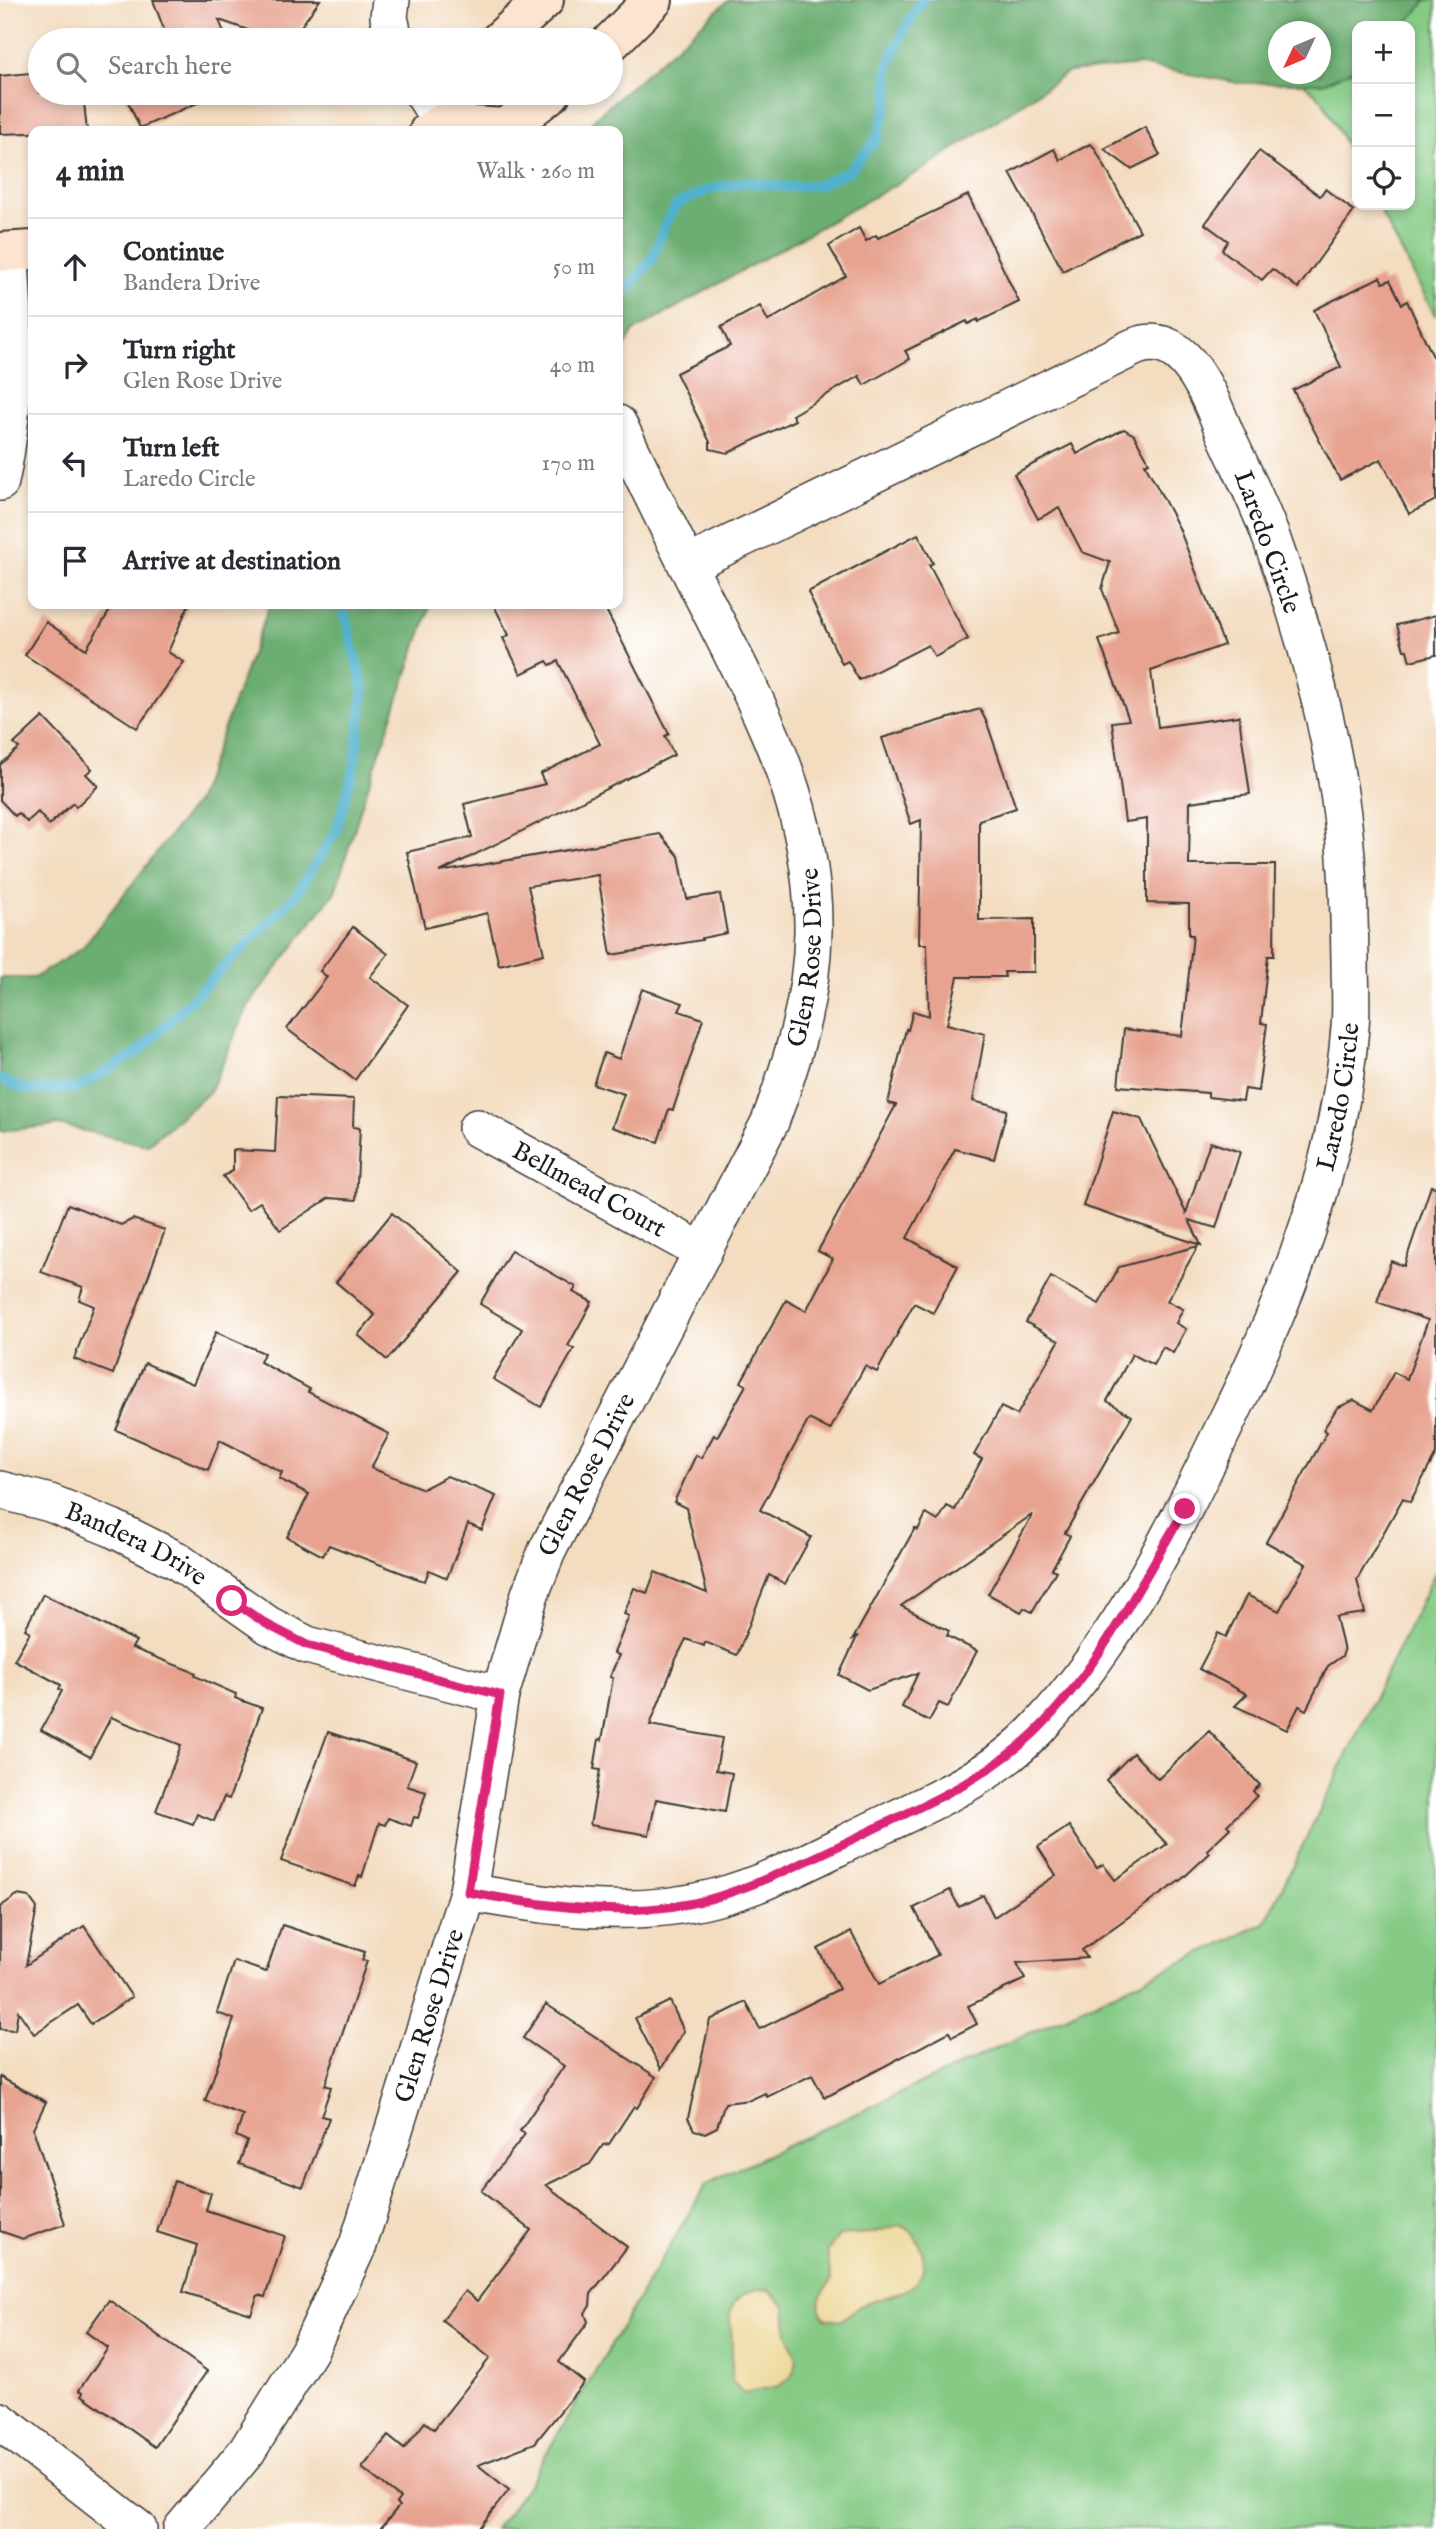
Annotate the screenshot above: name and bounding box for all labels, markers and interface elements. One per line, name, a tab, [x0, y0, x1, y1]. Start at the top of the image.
north arrow	[1268, 21, 1331, 84]
map controls	[1352, 21, 1415, 210]
button: +	[1352, 21, 1415, 84]
search box	[28, 28, 623, 105]
icon: search	[52, 48, 90, 86]
text: Search here	[108, 50, 232, 83]
button: −	[1352, 84, 1415, 147]
button: locate	[1352, 147, 1415, 210]
text: 4 min	[56, 153, 124, 191]
text: Walk · 260 m	[476, 157, 595, 186]
text: Continue	[123, 236, 224, 269]
icon: ahead	[56, 248, 94, 286]
text: 50 m	[553, 253, 595, 282]
text: Bandera Drive	[123, 269, 260, 298]
text: Turn right	[123, 334, 236, 367]
icon: right	[56, 346, 94, 384]
text: 40 m	[550, 351, 595, 380]
text: Glen Rose Drive	[123, 367, 282, 396]
text: Turn left	[123, 432, 220, 465]
icon: left	[56, 444, 94, 482]
text: 170 m	[542, 449, 595, 478]
text: Laredo Circle	[123, 465, 256, 494]
street label: Laredo Circle	[1226, 466, 1308, 618]
icon: arrive	[56, 542, 94, 580]
text: Arrive at destination	[123, 545, 341, 578]
street label: Glen Rose Drive	[779, 866, 830, 1051]
street label: Laredo Circle	[1309, 1022, 1367, 1174]
street label: Bellmead Court	[506, 1134, 672, 1245]
street label: Glen Rose Drive	[531, 1387, 643, 1562]
route end	[1169, 1493, 1200, 1524]
street label: Bandera Drive	[60, 1494, 214, 1593]
route start	[216, 1585, 247, 1616]
street label: Glen Rose Drive	[387, 1925, 472, 2107]

